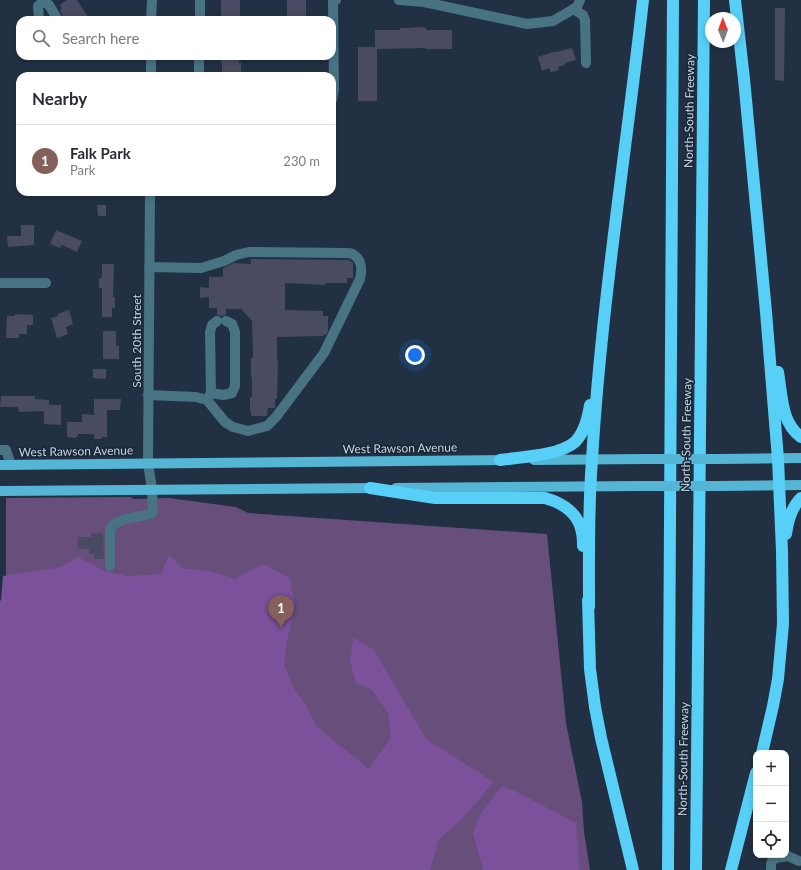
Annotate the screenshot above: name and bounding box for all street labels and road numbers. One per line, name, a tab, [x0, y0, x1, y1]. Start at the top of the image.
street label: North-South Freeway	[681, 53, 698, 168]
street label: South 20th Street	[129, 293, 144, 388]
street label: North-South Freeway	[678, 377, 695, 492]
street label: West Rawson Avenue	[343, 440, 457, 456]
street label: West Rawson Avenue	[19, 443, 133, 459]
street label: North-South Freeway	[675, 701, 692, 816]

